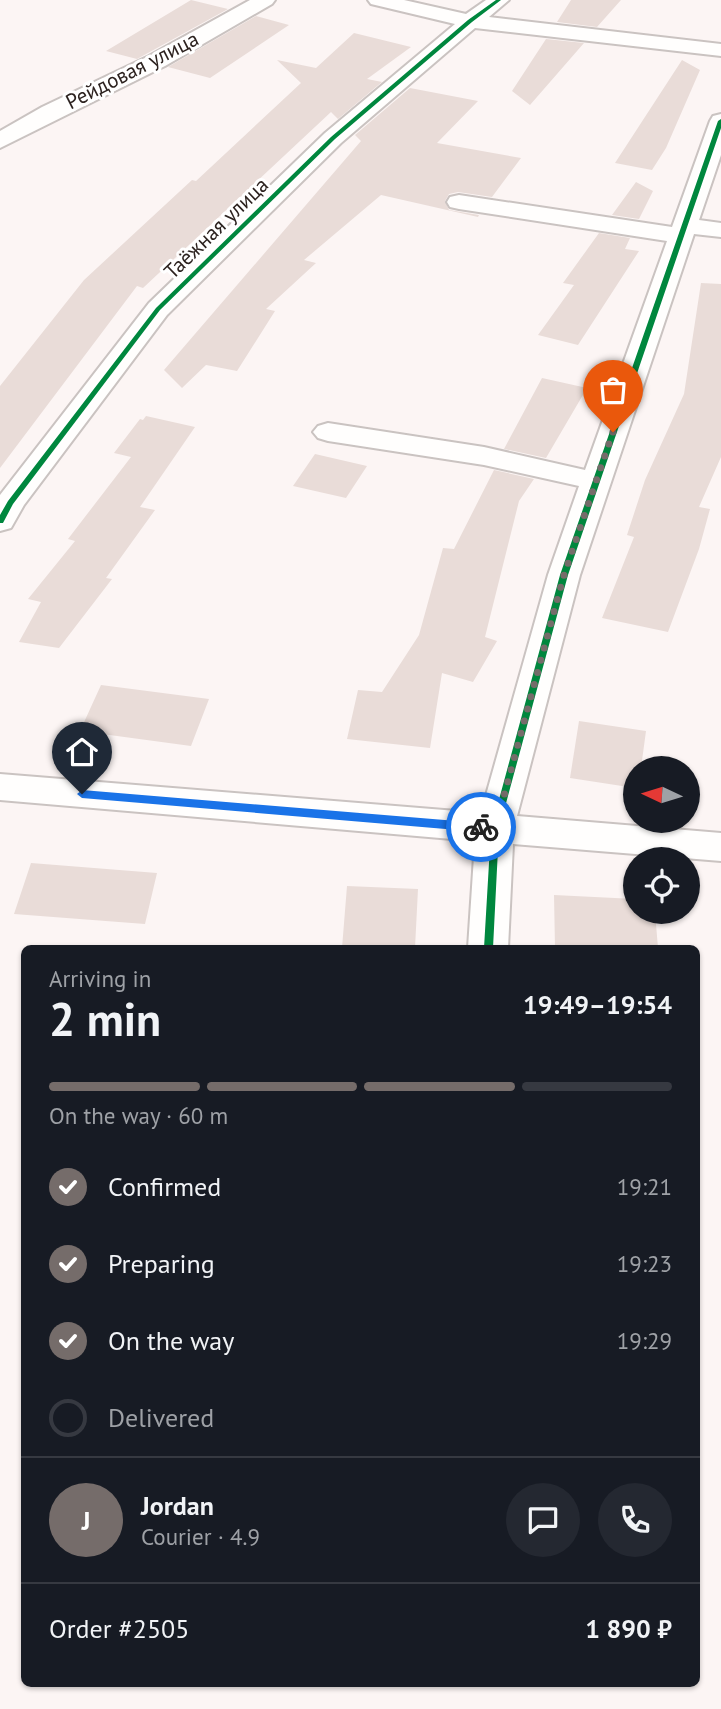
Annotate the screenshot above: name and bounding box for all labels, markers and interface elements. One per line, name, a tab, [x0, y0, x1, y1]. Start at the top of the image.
street label: Рейдовая улица	[61, 25, 203, 115]
street label: Таёжная улица	[158, 171, 274, 285]
pin	[583, 360, 643, 432]
icon: bag	[594, 371, 632, 409]
pin	[52, 722, 112, 794]
icon: home	[63, 733, 101, 771]
north arrow	[623, 756, 700, 833]
map controls	[623, 756, 700, 924]
courier	[446, 792, 516, 862]
icon: bike	[462, 808, 500, 846]
button: locate	[623, 847, 700, 924]
text: Arriving in	[49, 964, 151, 993]
text: 19:49–19:54	[523, 988, 672, 1021]
text: 2 min	[49, 989, 161, 1049]
text: On the way · 60 m	[49, 1101, 228, 1130]
icon: check	[49, 1168, 87, 1206]
text: Confirmed	[108, 1170, 221, 1203]
text: 19:21	[617, 1172, 672, 1201]
icon: check	[49, 1245, 87, 1283]
text: Preparing	[108, 1247, 215, 1280]
text: 19:23	[617, 1249, 672, 1278]
icon: check	[49, 1322, 87, 1360]
text: On the way	[108, 1324, 234, 1357]
text: 19:29	[617, 1326, 672, 1355]
text: Delivered	[108, 1401, 214, 1434]
button: chat	[506, 1483, 580, 1557]
button: phone	[598, 1483, 672, 1557]
text: Jordan	[141, 1489, 214, 1522]
text: J	[82, 1504, 90, 1537]
text: Courier · 4.9	[141, 1522, 260, 1551]
text: Order #2505	[49, 1612, 189, 1645]
text: 1 890 ₽	[585, 1612, 672, 1645]

